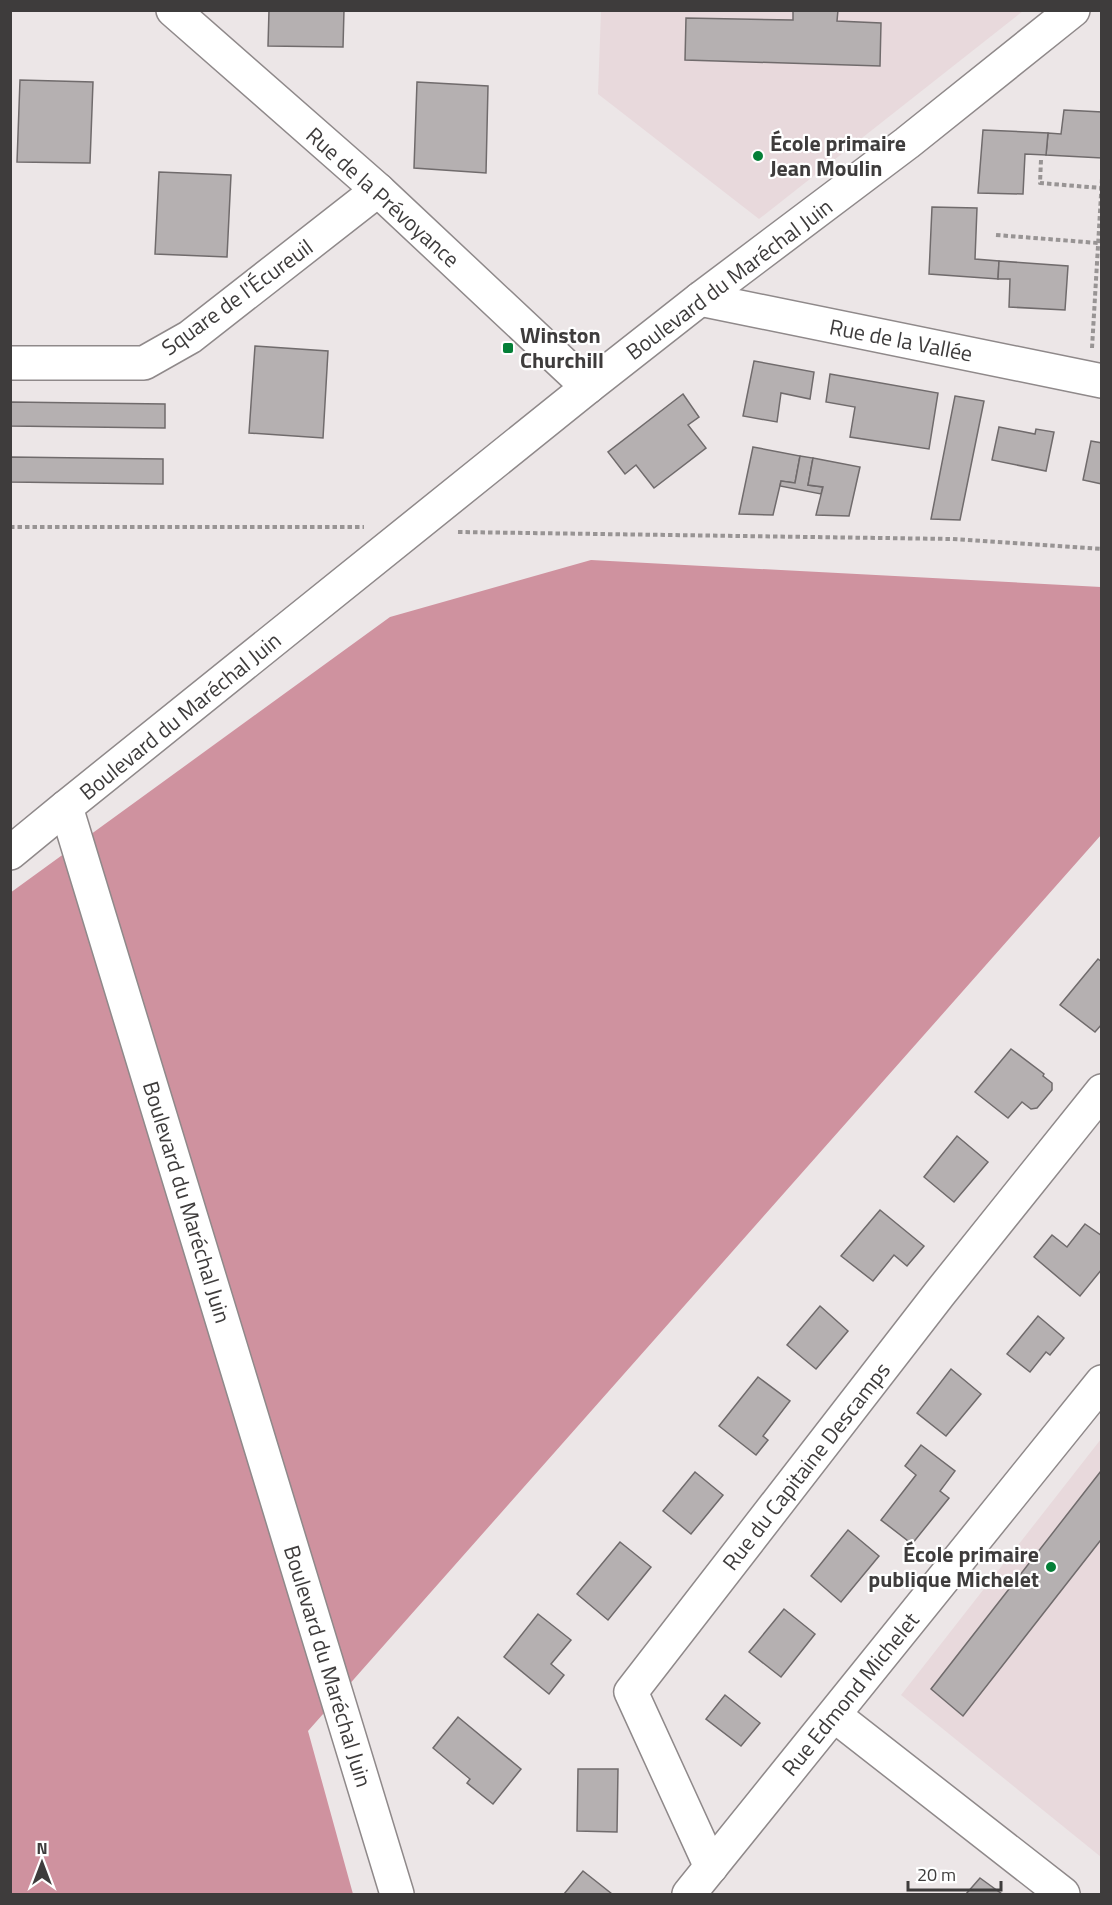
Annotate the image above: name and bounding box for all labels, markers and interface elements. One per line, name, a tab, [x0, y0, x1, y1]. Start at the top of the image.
street label: Rue de la Prévoyance	[299, 119, 467, 275]
place label: École primaire Jean Moulin	[770, 126, 906, 185]
marker: École primaire Jean Moulin	[751, 149, 765, 163]
street label: Boulevard du Maréchal Juin	[618, 190, 840, 368]
street label: Square de l'Écureuil	[154, 230, 320, 364]
street label: Rue de la Vallée	[826, 309, 976, 371]
place label: Winston Churchill	[520, 318, 604, 377]
marker: Winston Churchill	[501, 341, 515, 355]
street label: Boulevard du Maréchal Juin	[72, 624, 288, 808]
street label: Boulevard du Maréchal Juin	[134, 1077, 240, 1327]
street label: Rue du Capitaine Descamps	[714, 1355, 898, 1577]
place label: École primaire publique Michelet	[868, 1537, 1039, 1596]
street label: Boulevard du Maréchal Juin	[275, 1541, 381, 1791]
marker: École primaire publique Michelet	[1044, 1560, 1058, 1574]
street label: Rue Edmond Michelet	[773, 1604, 927, 1783]
north arrow	[12, 1833, 72, 1893]
text: N	[36, 1836, 48, 1860]
scale bar	[908, 1854, 1001, 1892]
text: 20 m	[917, 1861, 956, 1888]

